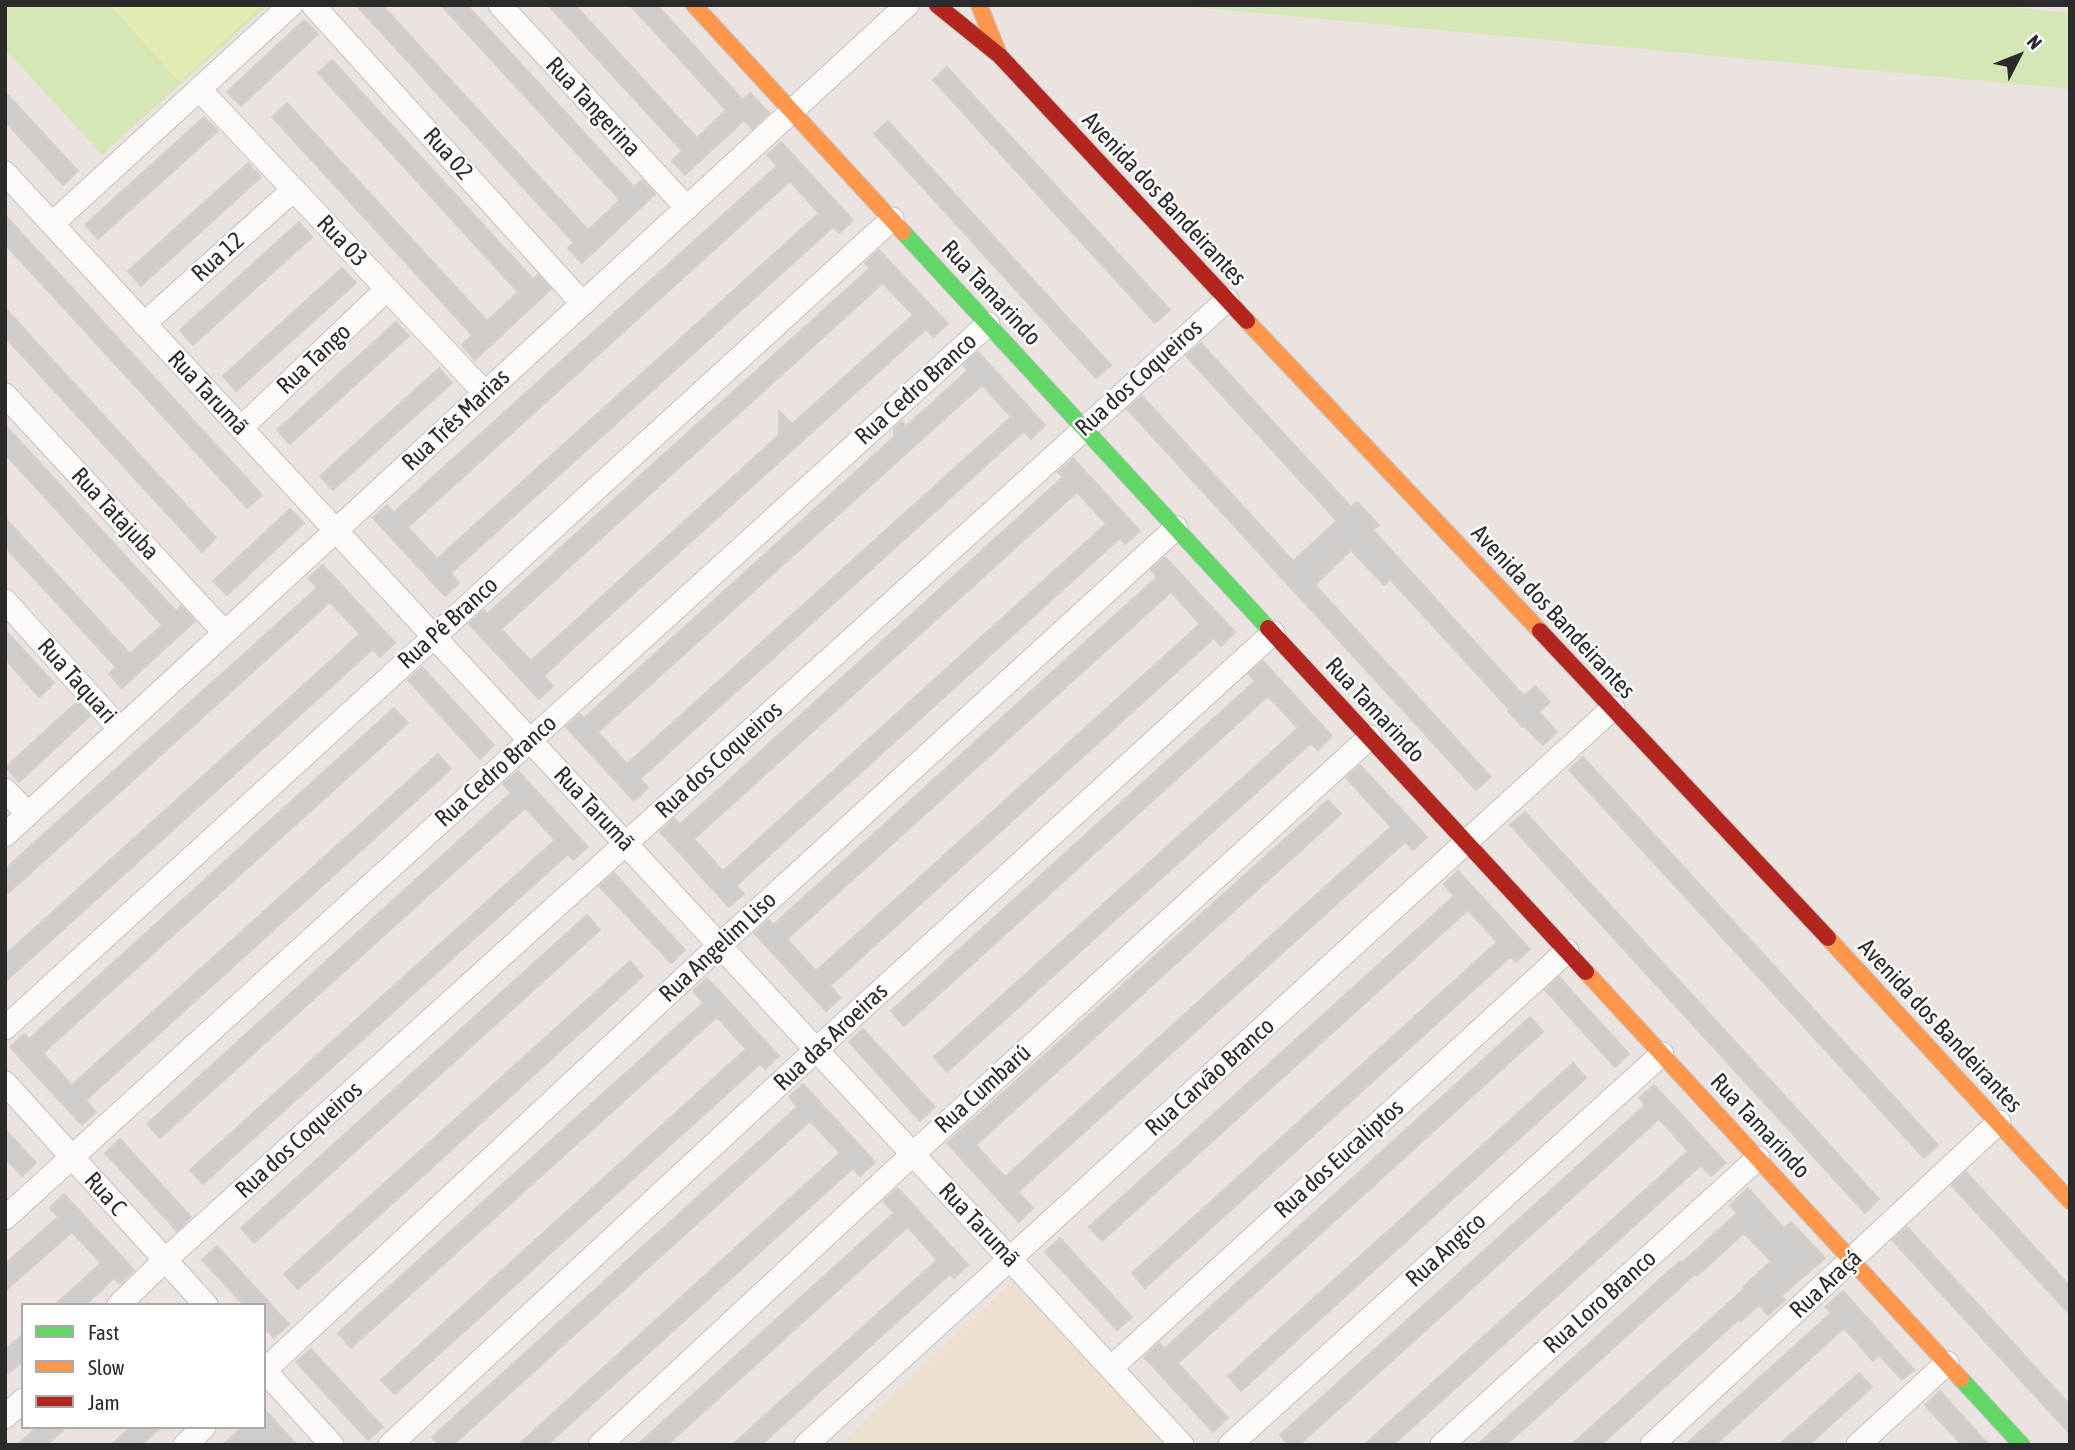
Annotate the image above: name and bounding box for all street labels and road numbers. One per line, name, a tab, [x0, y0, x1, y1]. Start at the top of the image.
street label: Rua Tangerina	[540, 51, 646, 163]
street label: Avenida dos Bandeirantes	[1076, 106, 1252, 292]
street label: Rua 02	[417, 122, 479, 186]
street label: Rua 03	[311, 209, 373, 273]
street label: Rua 12	[186, 226, 250, 288]
street label: Rua Tamarindo	[935, 234, 1047, 352]
street label: Rua dos Coqueiros	[1070, 314, 1208, 442]
street label: Rua Tango	[271, 318, 357, 400]
street label: Rua Cedro Branco	[849, 327, 983, 451]
street label: Rua Tarumã	[162, 345, 254, 441]
street label: Rua Três Marias	[396, 363, 516, 477]
street label: Rua Tatajuba	[65, 462, 165, 566]
street label: Avenida dos Bandeirantes	[1465, 519, 1641, 705]
street label: Rua Pé Branco	[392, 571, 504, 675]
street label: Rua Taquari	[31, 632, 123, 730]
street label: Rua Tamarindo	[1319, 651, 1431, 769]
street label: Rua dos Coqueiros	[650, 696, 788, 824]
street label: Rua Cedro Branco	[429, 709, 563, 833]
street label: Rua Tarumã	[548, 761, 640, 857]
street label: Rua Angelim Liso	[654, 886, 782, 1008]
street label: Avenida dos Bandeirantes	[1852, 933, 2028, 1119]
street label: Rua das Aroeiras	[768, 977, 894, 1097]
street label: Rua Carvão Branco	[1140, 1012, 1280, 1142]
street label: Rua Cumbarú	[929, 1039, 1037, 1139]
street label: Rua Tamarindo	[1704, 1067, 1816, 1185]
street label: Rua dos Coqueiros	[230, 1076, 368, 1204]
street label: Rua dos Eucaliptos	[1268, 1093, 1410, 1225]
street label: Rua C	[78, 1166, 132, 1222]
street label: Rua Tarumã	[933, 1177, 1025, 1273]
street label: Rua Angico	[1400, 1207, 1492, 1293]
street label: Rua Loro Branco	[1538, 1244, 1662, 1360]
street label: Rua Araçá	[1784, 1244, 1868, 1324]

